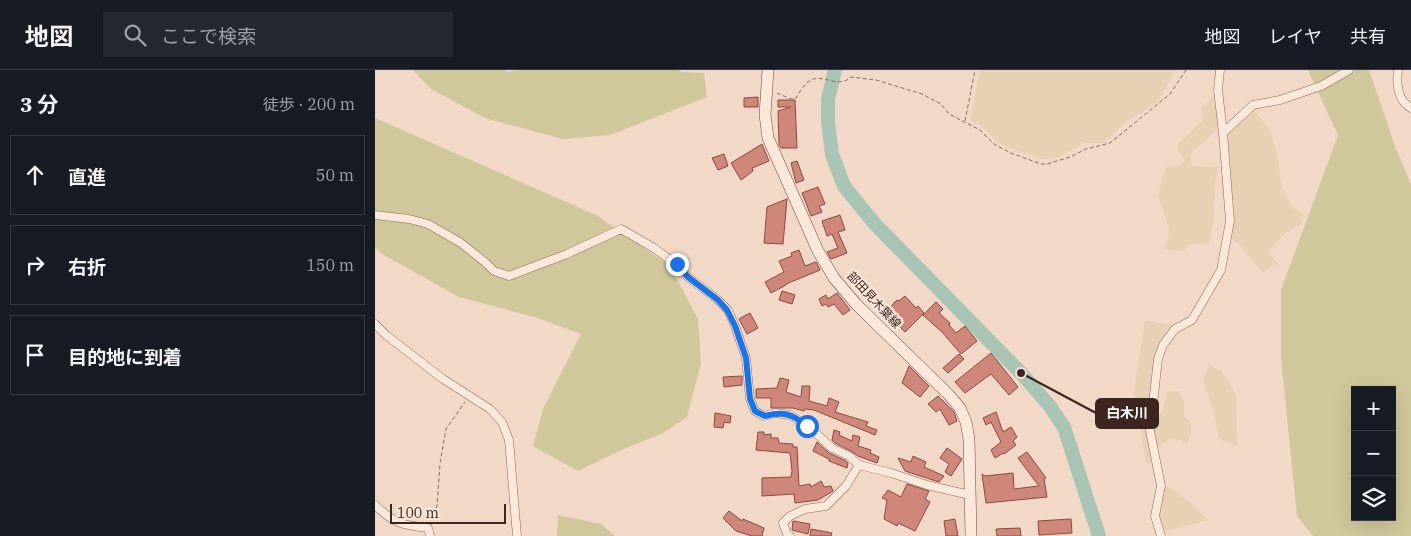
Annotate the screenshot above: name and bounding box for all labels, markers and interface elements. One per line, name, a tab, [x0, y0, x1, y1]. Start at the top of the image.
search box	[103, 12, 453, 57]
text: 地図	[25, 20, 73, 52]
icon: search	[121, 21, 149, 49]
text: ここで検索	[161, 24, 256, 48]
text: 地図	[1205, 25, 1241, 48]
text: レイヤ	[1269, 25, 1322, 48]
text: 共有	[1350, 25, 1386, 48]
text: 3 分	[20, 90, 58, 118]
text: 徒歩 · 200 m	[263, 94, 355, 114]
icon: ahead	[21, 161, 49, 189]
text: 直進	[68, 165, 106, 189]
text: 50 m	[316, 165, 354, 185]
icon: right	[21, 251, 49, 279]
route end	[666, 253, 689, 276]
text: 右折	[68, 255, 106, 279]
text: 150 m	[306, 255, 354, 275]
street label: 部田見木葉線	[844, 268, 904, 331]
icon: arrive	[21, 341, 49, 369]
text: 目的地に到着	[68, 345, 182, 369]
map controls	[1351, 386, 1396, 521]
button: +	[1351, 386, 1396, 431]
callout: 白木川	[1096, 399, 1158, 428]
text: 白木川	[1106, 404, 1148, 422]
route start	[796, 415, 819, 438]
button: −	[1351, 431, 1396, 476]
button: layers	[1351, 476, 1396, 521]
scale bar	[390, 501, 506, 524]
text: 100 m	[397, 504, 439, 522]

